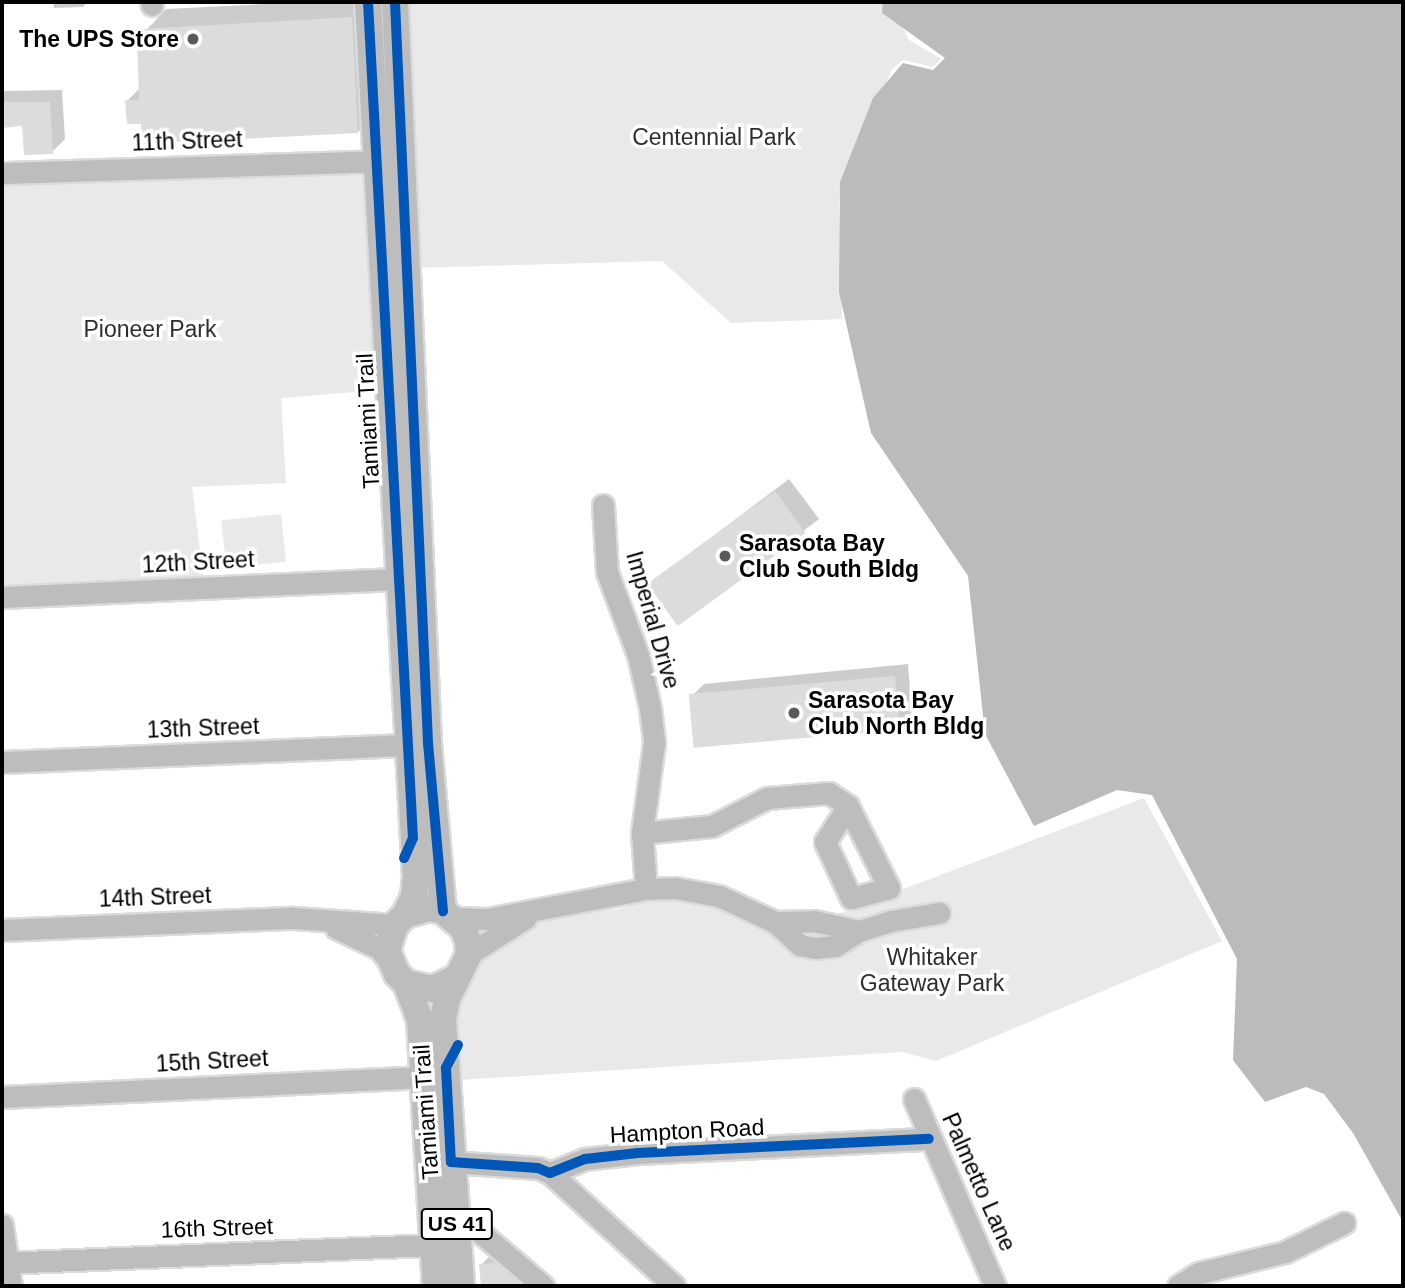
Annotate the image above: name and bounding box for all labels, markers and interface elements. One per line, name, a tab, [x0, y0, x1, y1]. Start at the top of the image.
place label: The UPS Store	[19, 25, 179, 53]
marker: The UPS Store	[185, 31, 201, 47]
park label: Centennial Park	[632, 123, 796, 151]
street label: 11th Street	[131, 125, 243, 157]
park label: Pioneer Park	[84, 315, 216, 343]
street label: Tamiami Trail	[351, 352, 385, 490]
place label: Sarasota Bay Club South Bldg	[739, 529, 919, 583]
street label: 12th Street	[141, 545, 255, 579]
street label: Imperial Drive	[620, 548, 686, 692]
marker: Sarasota Bay Club South Bldg	[717, 548, 733, 564]
place label: Sarasota Bay Club North Bldg	[808, 686, 984, 740]
marker: Sarasota Bay Club North Bldg	[786, 705, 802, 721]
street label: 13th Street	[146, 712, 260, 744]
street label: 14th Street	[98, 881, 212, 913]
park label: Whitaker Gateway Park	[860, 943, 1004, 997]
street label: Tamiami Trail	[407, 1043, 445, 1181]
street label: 15th Street	[155, 1044, 269, 1078]
street label: Palmetto Lane	[936, 1109, 1022, 1255]
street label: Hampton Road	[609, 1113, 765, 1149]
road number: US 41	[420, 1206, 494, 1242]
street label: 16th Street	[160, 1212, 274, 1244]

